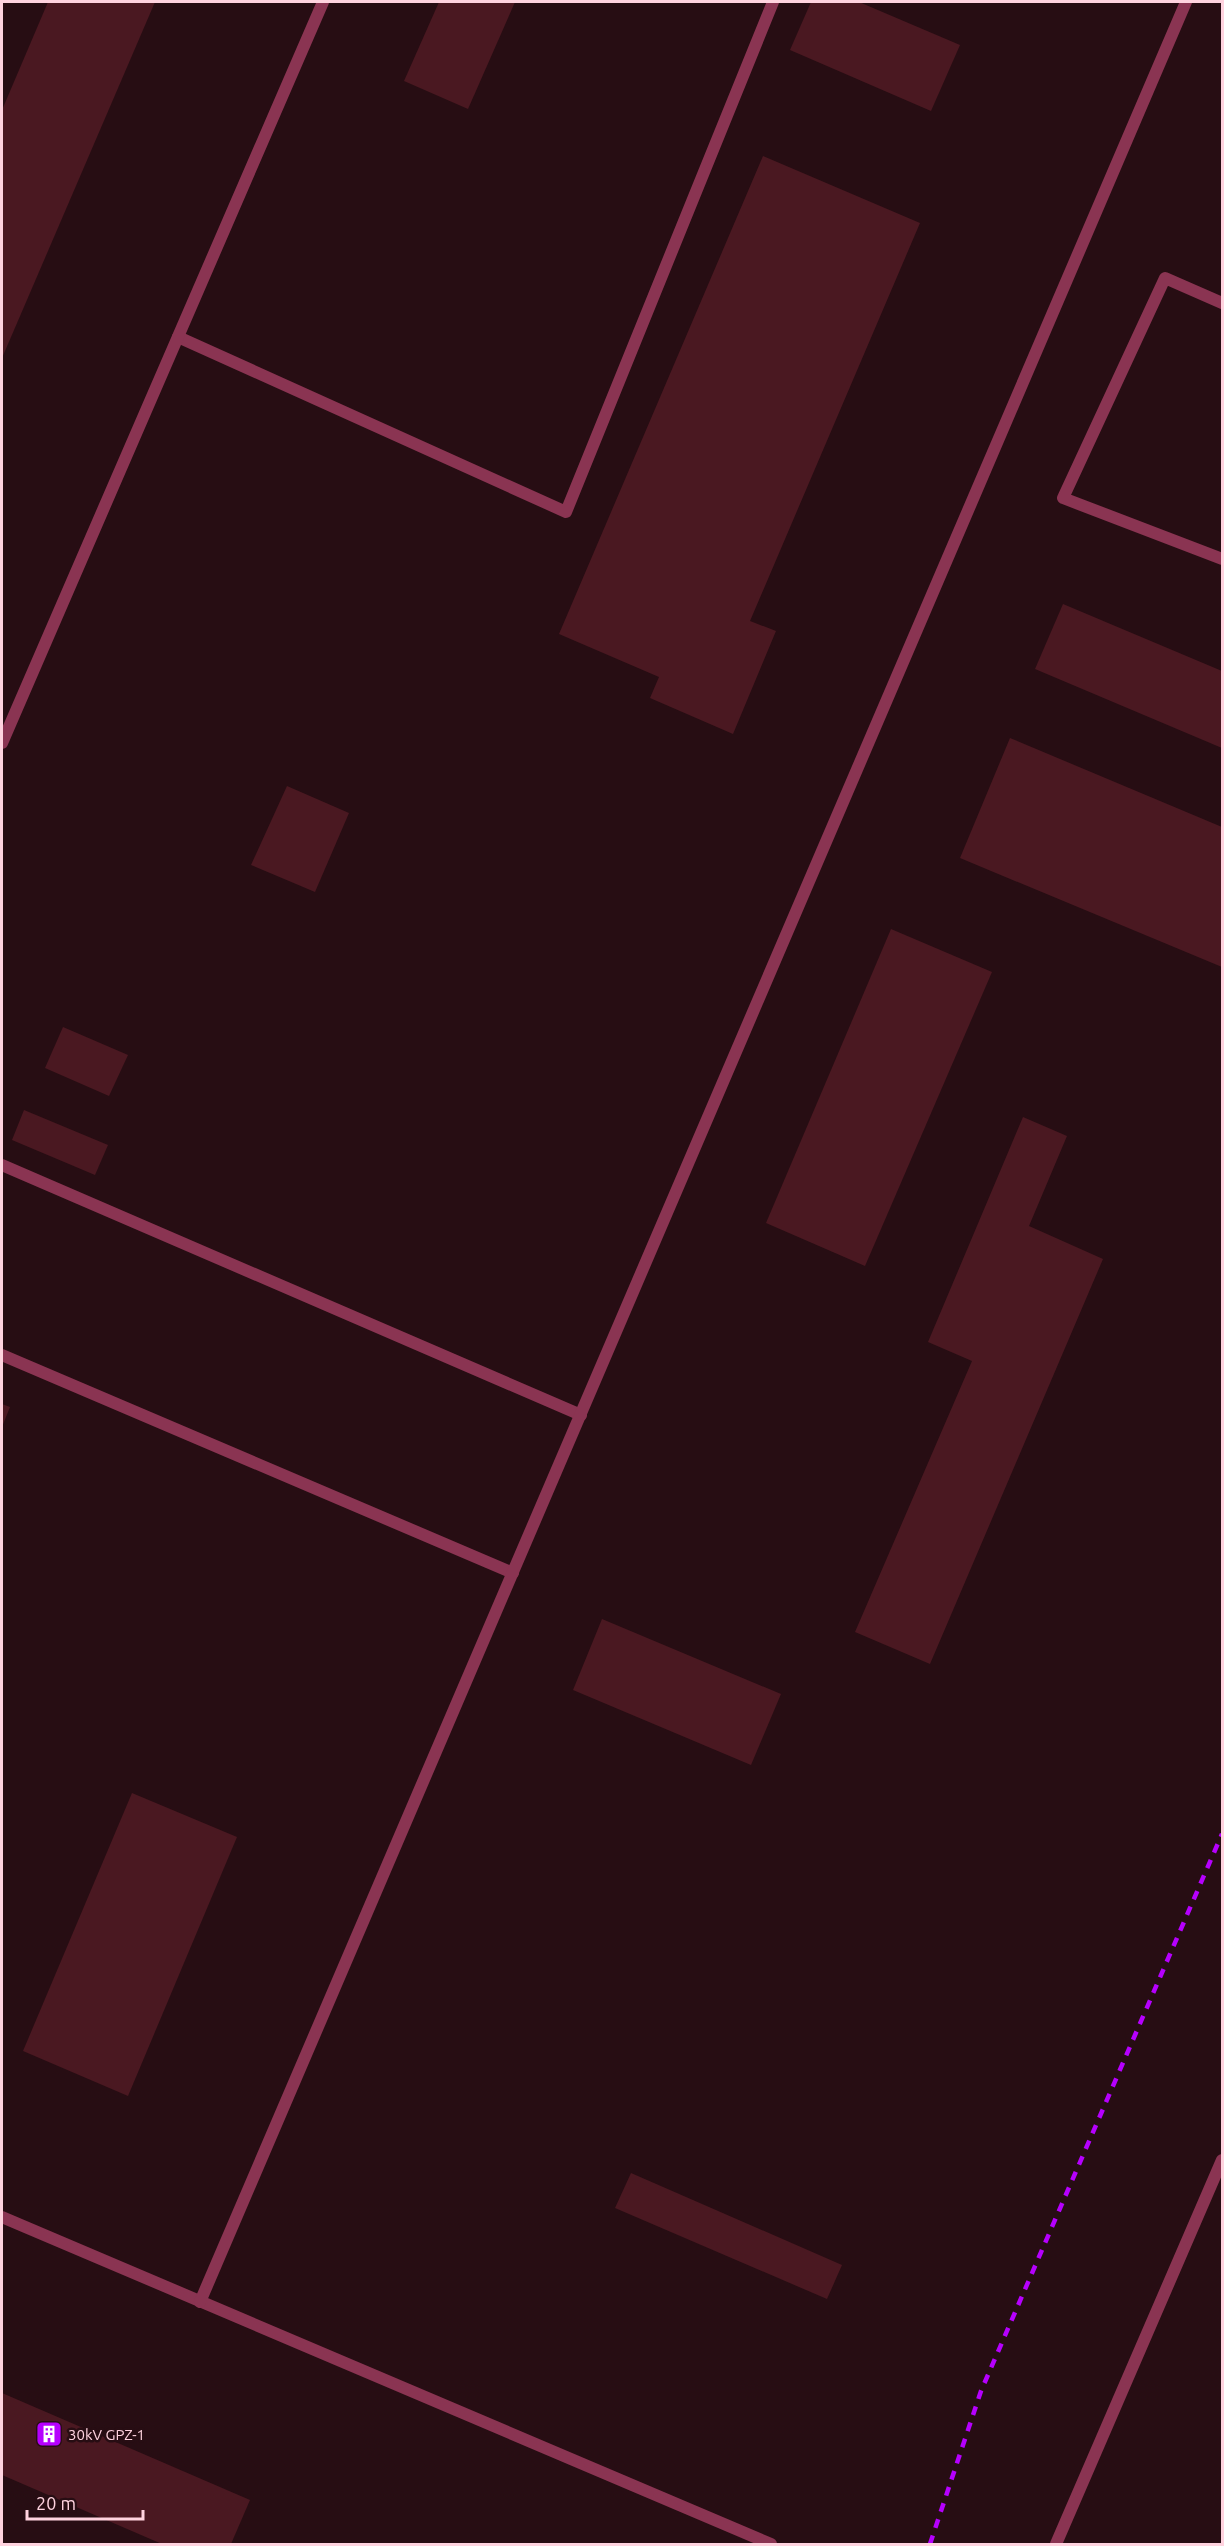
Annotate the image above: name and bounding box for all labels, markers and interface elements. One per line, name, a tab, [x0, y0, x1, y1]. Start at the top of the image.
building icon: 30kV GPZ-1	[34, 2419, 64, 2449]
place label: 30kV GPZ-1	[68, 2426, 145, 2443]
scale bar	[27, 2483, 142, 2521]
text: 20 m	[36, 2493, 76, 2513]

